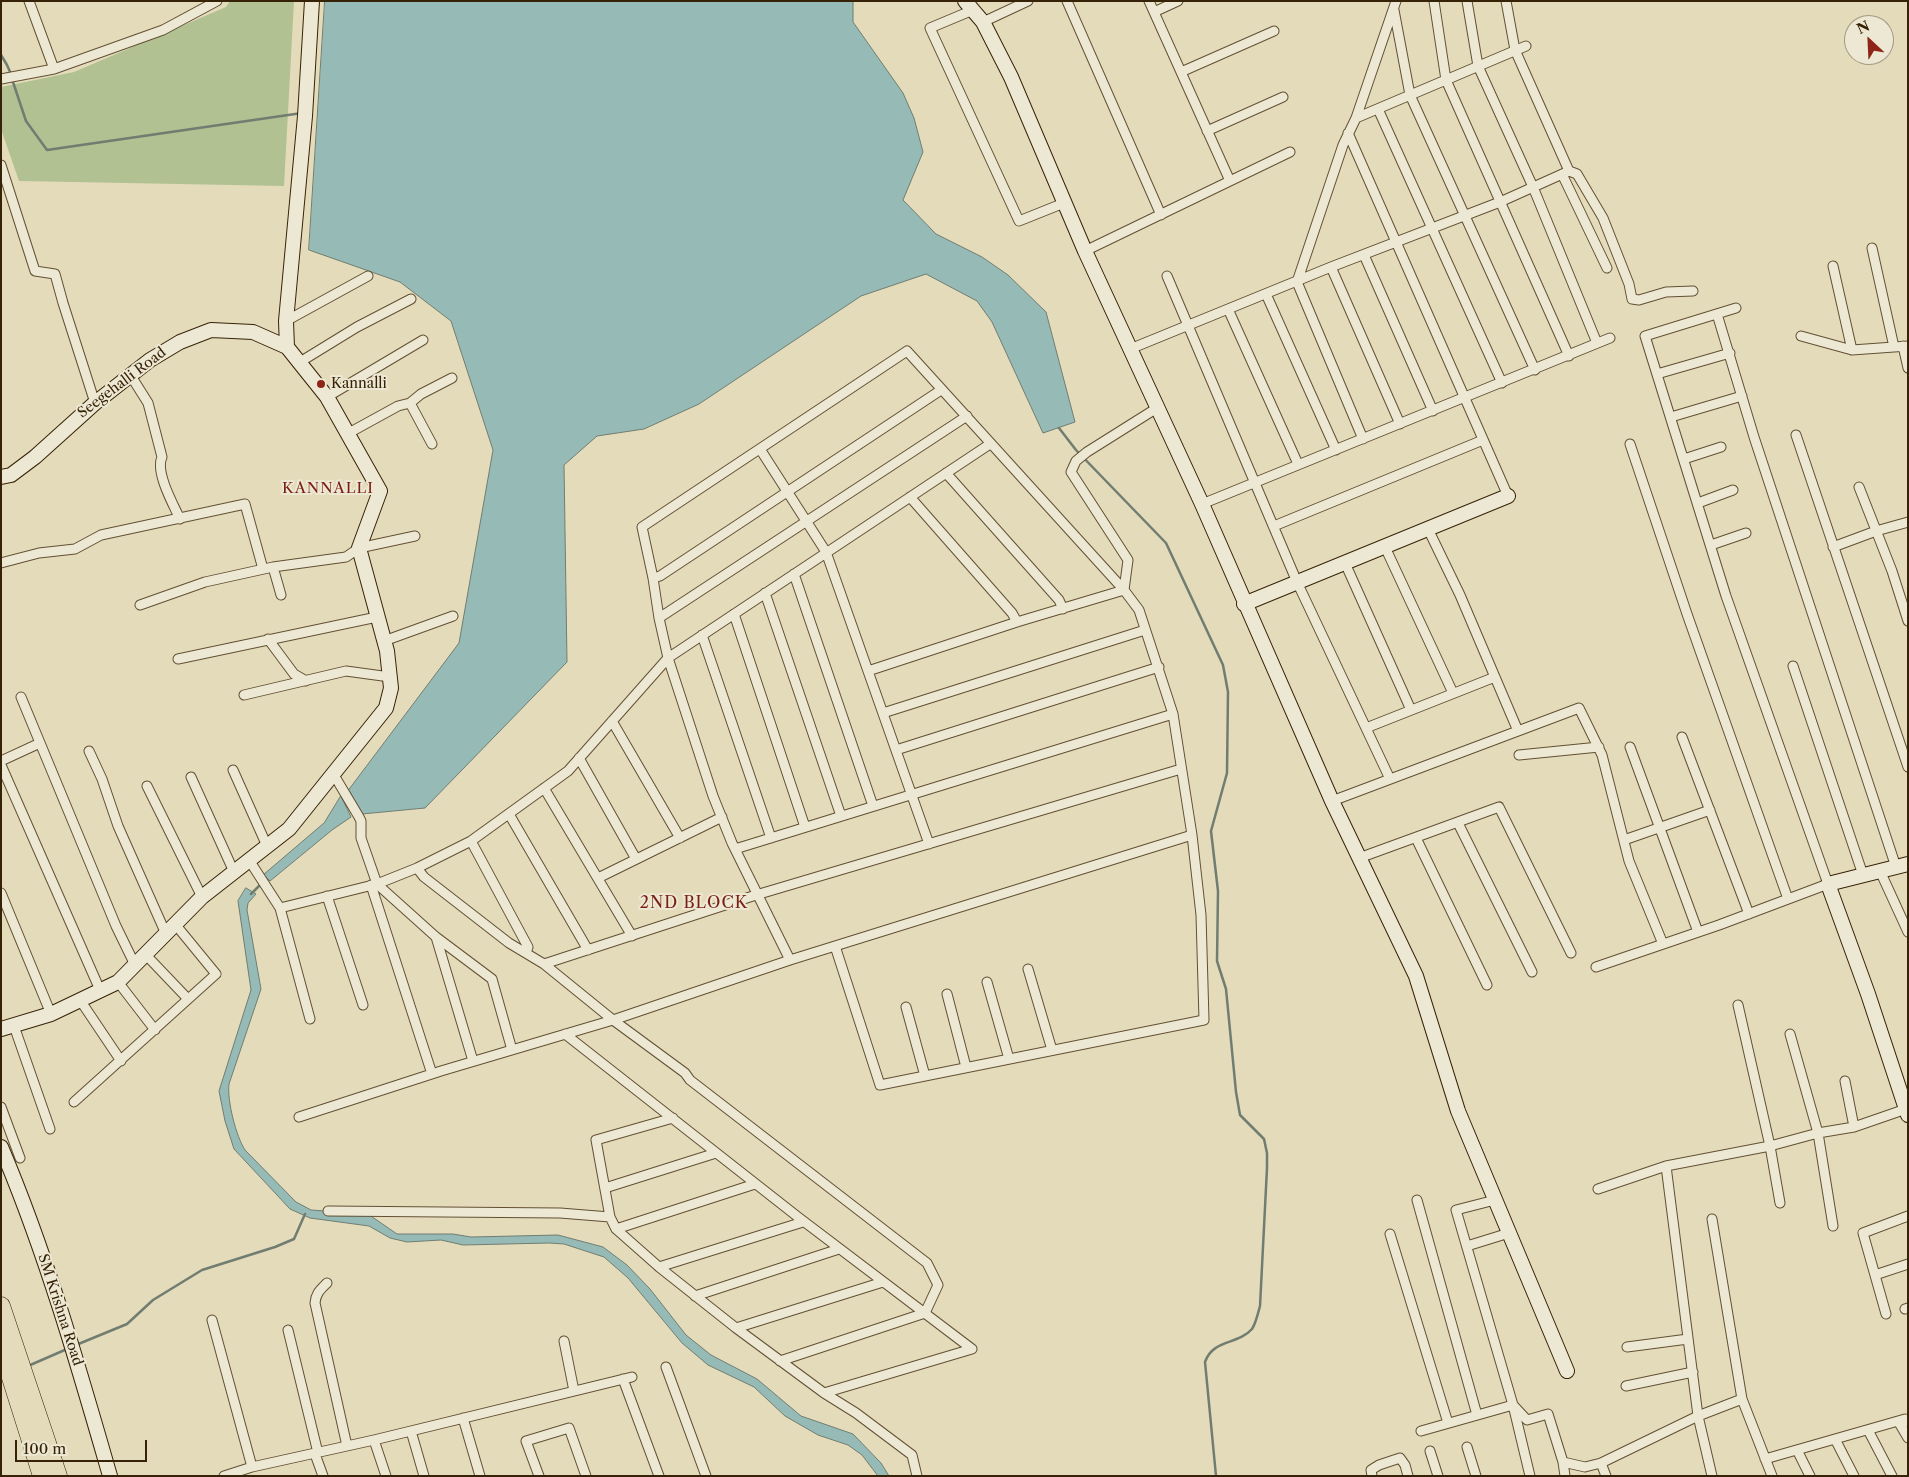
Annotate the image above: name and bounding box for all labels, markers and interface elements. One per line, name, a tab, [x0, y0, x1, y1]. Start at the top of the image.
north arrow	[1844, 15, 1894, 65]
text: N	[1854, 17, 1872, 38]
street label: Seegehalli Road	[74, 344, 170, 422]
place label: Kannalli	[331, 376, 387, 392]
marker: Kannalli	[315, 378, 327, 390]
district label: KANNALLI	[281, 480, 375, 498]
district label: 2ND BLOCK	[639, 893, 749, 913]
street label: SM Krishna Road	[34, 1252, 86, 1368]
scale bar	[18, 1430, 150, 1462]
text: 100 m	[23, 1439, 66, 1458]

